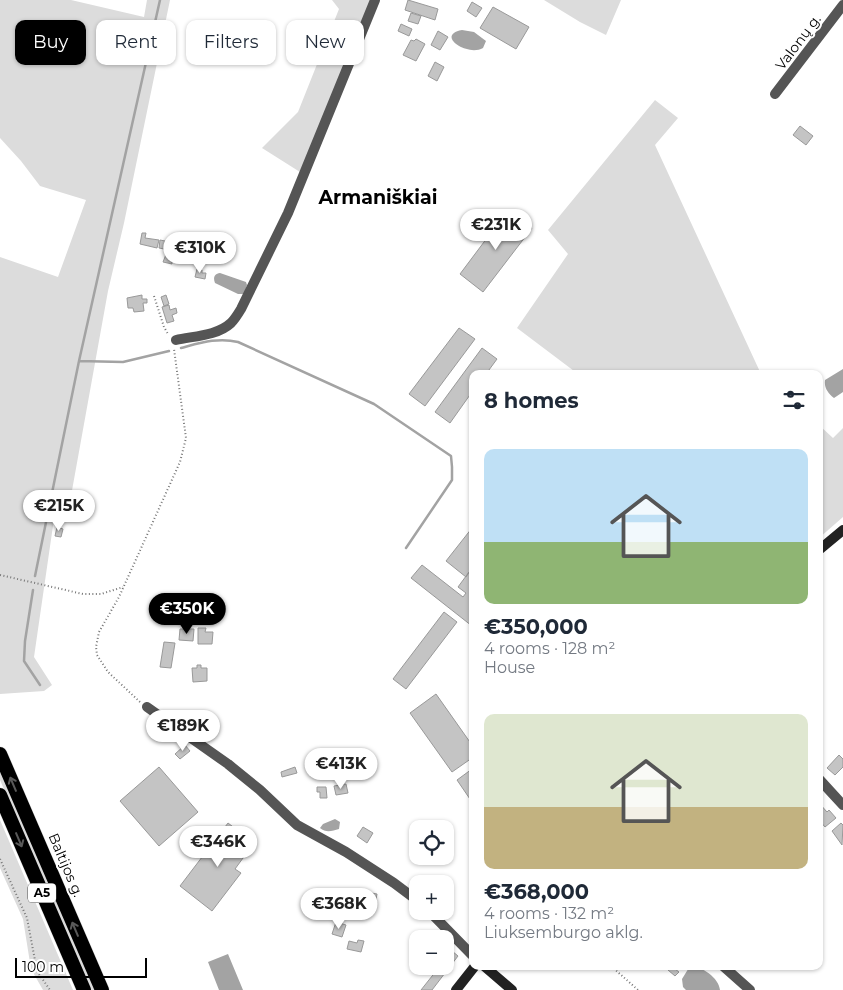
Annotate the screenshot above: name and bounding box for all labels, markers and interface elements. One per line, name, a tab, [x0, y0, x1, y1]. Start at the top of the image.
street label: Valonų g.	[771, 11, 825, 73]
chip: Buy	[15, 20, 86, 65]
chip: Rent	[96, 20, 176, 65]
chip: Filters	[186, 20, 276, 65]
chip: New	[286, 20, 364, 65]
district label: Armaniškiai	[318, 186, 437, 209]
pin: €231K	[461, 208, 531, 251]
text: €231K	[471, 215, 521, 234]
pin: €310K	[165, 232, 235, 274]
text: €310K	[174, 238, 226, 257]
icon: filters	[780, 386, 808, 414]
text: 8 homes	[484, 388, 579, 413]
icon: home	[601, 481, 691, 571]
pin: €215K	[24, 490, 94, 532]
text: €215K	[34, 496, 84, 515]
pin: €350K	[152, 592, 222, 635]
text: €350K	[160, 599, 214, 618]
text: €350,000	[484, 614, 588, 639]
text: 4 rooms · 128 m²	[484, 639, 615, 658]
text: House	[484, 658, 535, 677]
pin: €189K	[148, 710, 218, 752]
text: €189K	[157, 716, 209, 735]
icon: home	[601, 746, 691, 836]
pin: €413K	[306, 748, 376, 790]
text: €413K	[316, 754, 366, 773]
one-way arrow	[7, 777, 17, 792]
map controls	[409, 820, 454, 975]
button: locate	[409, 820, 454, 865]
pin: €346K	[183, 826, 253, 868]
street label: Baltijos g.	[45, 830, 87, 900]
one-way arrow	[15, 832, 25, 847]
text: €346K	[190, 832, 246, 851]
button: +	[409, 875, 454, 920]
text: €368,000	[484, 879, 589, 904]
road number: A5	[28, 884, 56, 902]
pin: €368K	[304, 888, 374, 930]
text: €368K	[311, 894, 367, 913]
text: 4 rooms · 132 m²	[484, 904, 614, 923]
one-way arrow	[70, 922, 80, 937]
text: Liuksemburgo aklg.	[484, 923, 643, 942]
button: −	[409, 930, 454, 975]
scale bar	[15, 955, 148, 978]
text: 100 m	[22, 958, 64, 976]

